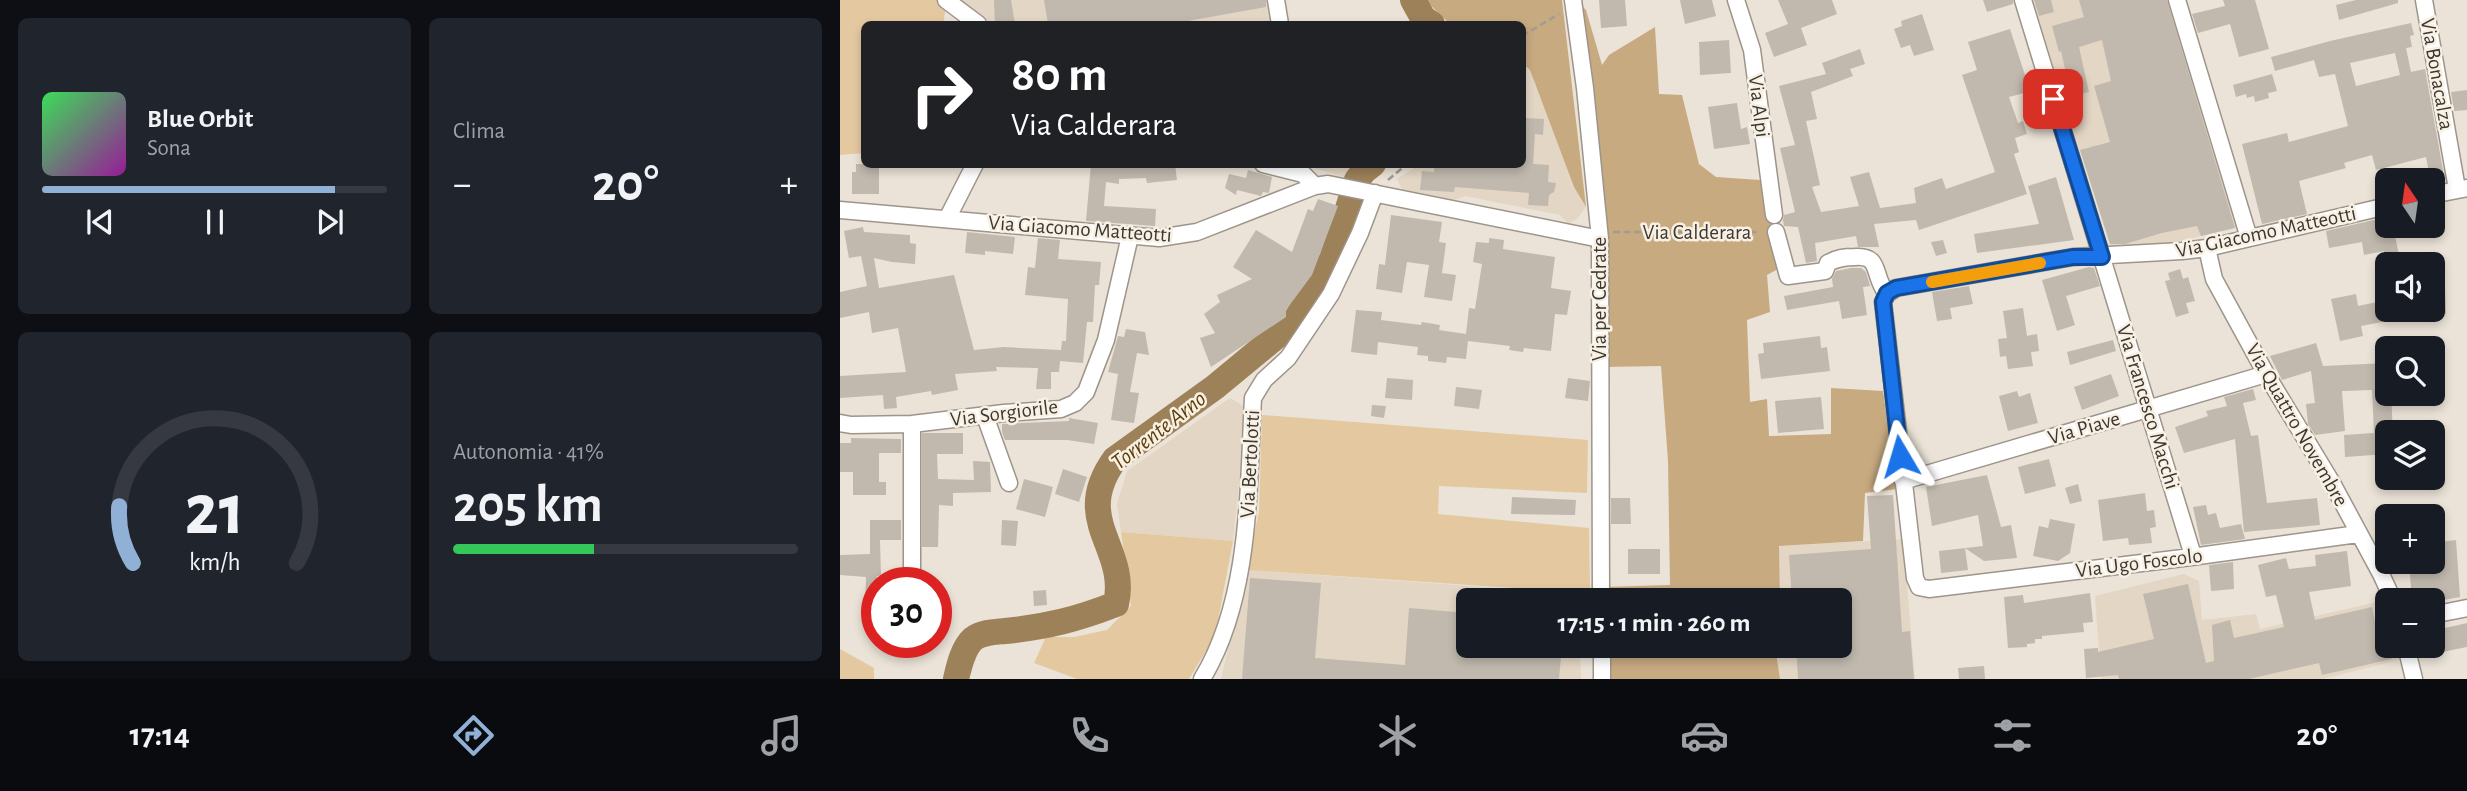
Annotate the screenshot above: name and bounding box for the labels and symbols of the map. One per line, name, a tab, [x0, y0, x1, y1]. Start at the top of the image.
street label: Via Bonacalza	[2417, 17, 2457, 132]
pin	[2023, 69, 2083, 129]
street label: Via Alpi	[1745, 73, 1773, 139]
north arrow	[2375, 168, 2445, 238]
street label: Via Giacomo Matteotti	[2174, 203, 2358, 261]
street label: Via Giacomo Matteotti	[988, 212, 1172, 246]
street label: Via Calderara	[1643, 222, 1752, 243]
street label: Via per Cedrate	[1589, 237, 1610, 361]
street label: Via Francesco Macchi	[2113, 322, 2183, 492]
street label: Via Quattro Novembre	[2242, 340, 2352, 510]
water label: Torrente Arno	[1108, 387, 1210, 475]
street label: Via Sorgiorile	[949, 396, 1059, 430]
street label: Via Piave	[2046, 408, 2122, 448]
street label: Via Bertolotti	[1237, 409, 1263, 519]
position arrow	[1863, 419, 1937, 493]
street label: Via Ugo Foscolo	[2074, 545, 2204, 581]
speed limit sign: 30	[861, 567, 952, 658]

